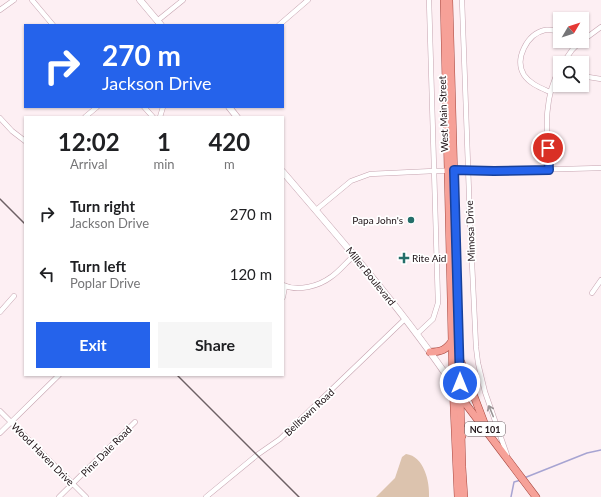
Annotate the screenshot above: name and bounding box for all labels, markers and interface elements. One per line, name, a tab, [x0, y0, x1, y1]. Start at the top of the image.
north arrow	[553, 12, 589, 48]
map controls	[553, 12, 589, 92]
text: 270 m	[102, 38, 181, 72]
icon: right	[36, 40, 88, 92]
button: search	[553, 56, 589, 92]
text: Jackson Drive	[102, 72, 212, 94]
street label: West Main Street	[436, 75, 450, 152]
text: 12:02	[58, 127, 120, 156]
text: 1	[157, 127, 171, 156]
text: 420	[208, 127, 250, 156]
pin	[531, 131, 565, 165]
icon: arrive	[537, 137, 559, 159]
text: Arrival	[70, 156, 107, 172]
text: min	[154, 156, 175, 172]
text: m	[224, 156, 235, 172]
text: Turn right	[70, 197, 135, 215]
street label: Mimosa Drive	[463, 200, 477, 262]
icon: right	[36, 203, 58, 225]
text: 270 m	[230, 205, 272, 223]
place label: Papa John's	[352, 214, 403, 226]
text: Jackson Drive	[70, 215, 149, 231]
marker: Papa John's	[406, 215, 416, 225]
street label: Miller Boulevard	[344, 244, 398, 308]
place label: Rite Aid	[412, 252, 446, 264]
marker: Rite Aid	[399, 253, 409, 263]
text: Turn left	[70, 257, 126, 275]
icon: left	[36, 263, 58, 285]
text: 120 m	[230, 265, 272, 283]
text: Poplar Drive	[70, 275, 140, 291]
button: Exit	[36, 322, 150, 368]
button: Share	[158, 322, 272, 368]
position arrow	[439, 362, 481, 404]
street label: Belltown Road	[282, 386, 336, 438]
one-way arrow	[486, 406, 494, 418]
street label: Wood Haven Drive	[9, 420, 77, 488]
road number: NC 101	[465, 422, 505, 436]
street label: Pine Dale Road	[78, 423, 134, 479]

